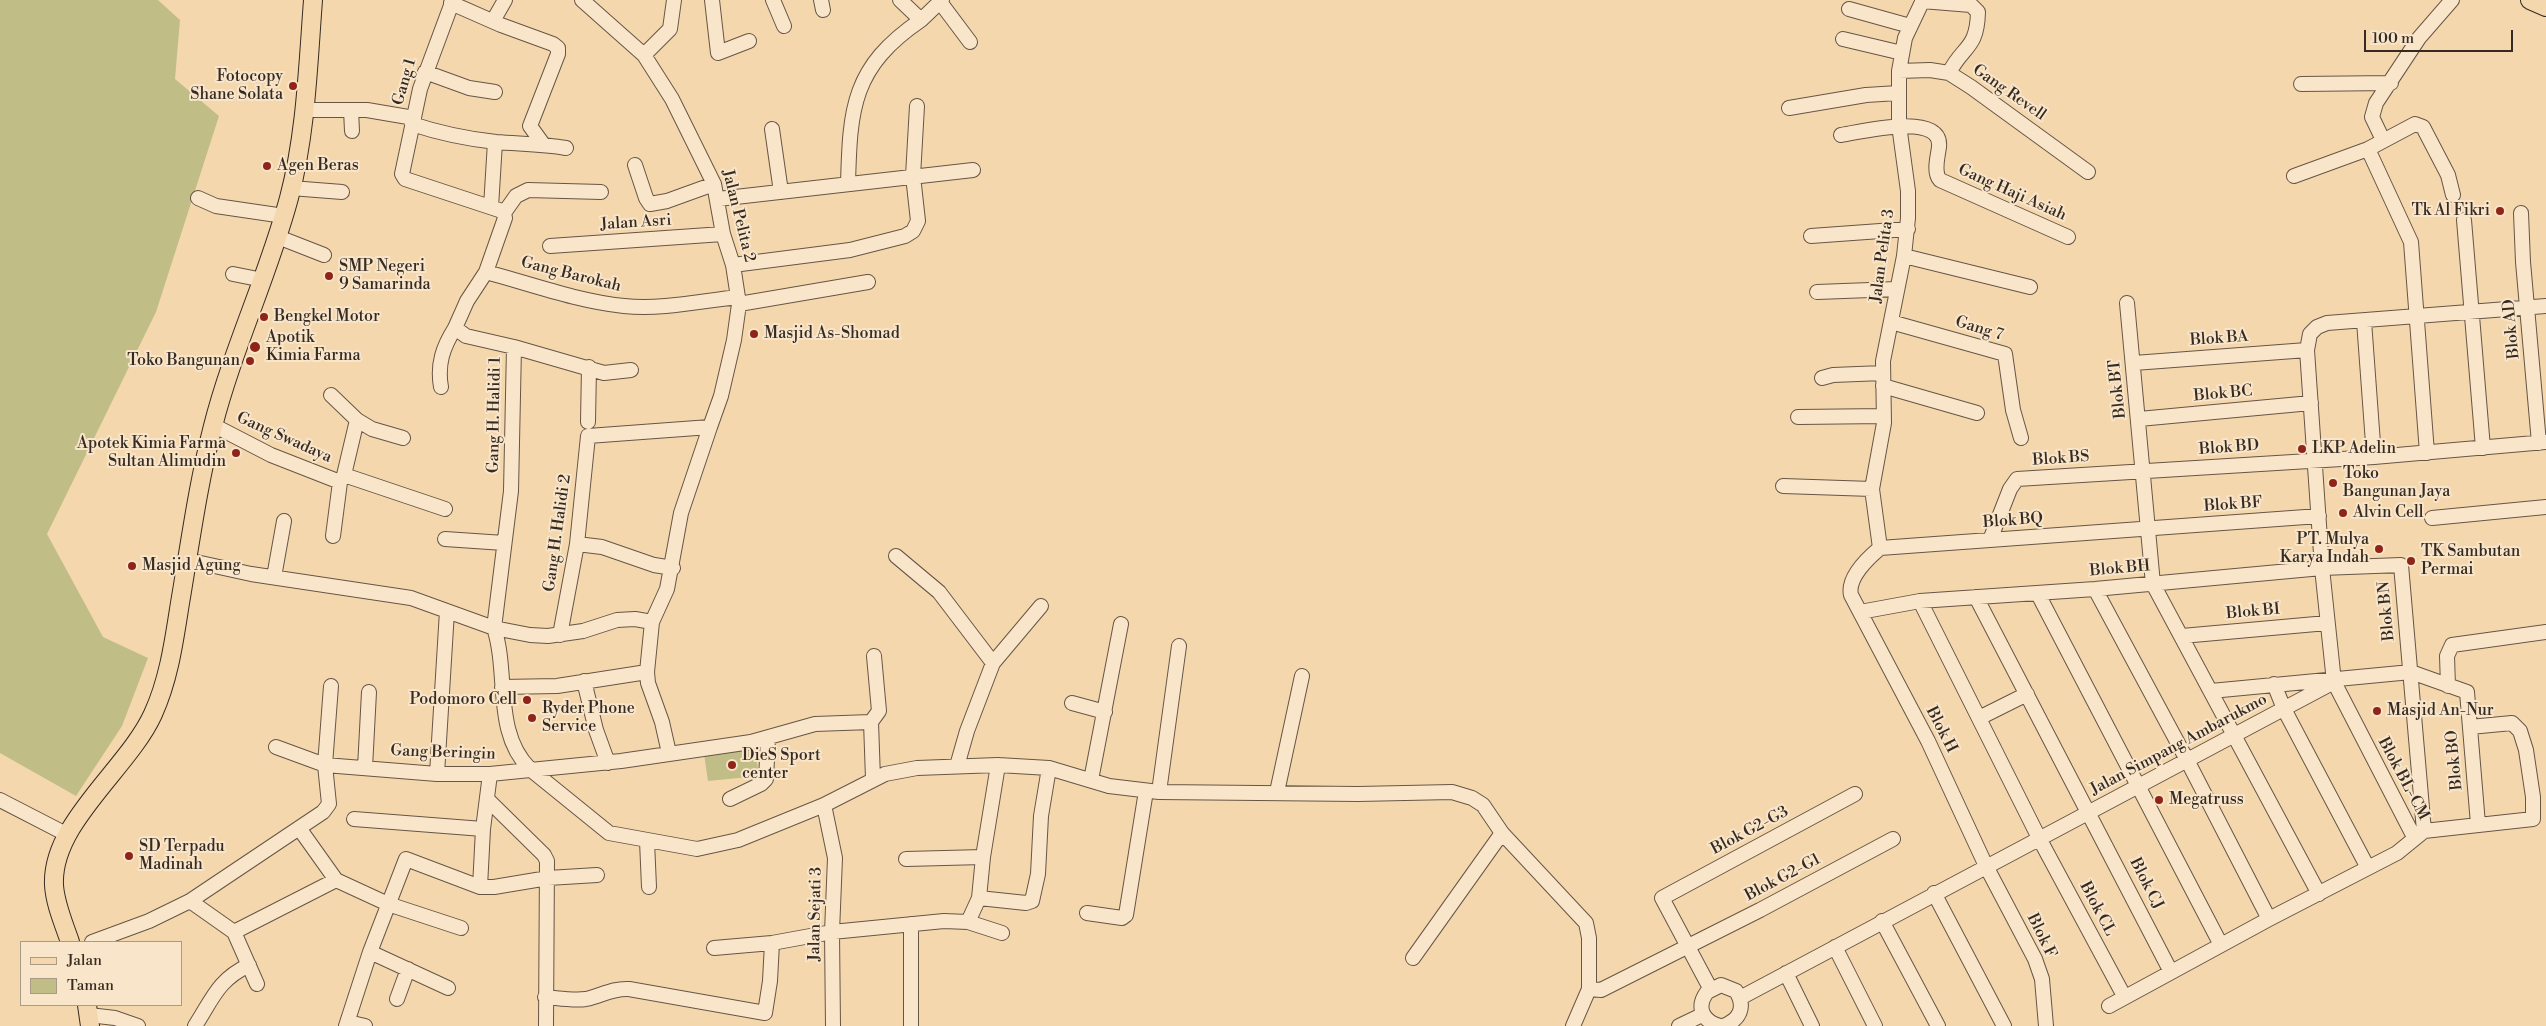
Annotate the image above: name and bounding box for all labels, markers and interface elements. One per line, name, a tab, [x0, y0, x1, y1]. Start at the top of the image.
scale bar	[2366, 20, 2515, 52]
text: 100 m	[2372, 29, 2414, 48]
street label: Gang 1	[389, 56, 421, 108]
street label: Gang Revell	[1969, 61, 2049, 125]
place label: Fotocopy Shane Solata	[190, 67, 283, 105]
marker: Fotocopy Shane Solata	[287, 80, 299, 92]
place label: Agen Beras	[277, 156, 359, 176]
marker: Agen Beras	[261, 160, 273, 172]
street label: Gang Haji Asiah	[1955, 161, 2069, 225]
street label: Jalan Pelita 2	[717, 168, 759, 264]
place label: Tk Al Fikri	[2412, 201, 2490, 221]
marker: Tk Al Fikri	[2494, 205, 2506, 217]
street label: Jalan Pelita 3	[1867, 208, 1899, 304]
street label: Jalan Asri	[600, 211, 672, 235]
street label: Gang Barokah	[519, 253, 623, 297]
place label: SMP Negeri 9 Samarinda	[339, 257, 431, 295]
marker: SMP Negeri 9 Samarinda	[323, 270, 335, 282]
street label: Blok AD	[2500, 298, 2524, 360]
place label: Bengkel Motor	[274, 307, 380, 327]
marker: Bengkel Motor	[258, 311, 270, 323]
street label: Gang 7	[1953, 313, 2005, 345]
place label: Masjid As-Shomad	[764, 324, 900, 344]
street label: Blok BA	[2189, 327, 2249, 351]
place label: Apotik Kimia Farma	[266, 328, 361, 366]
marker: Masjid As-Shomad	[748, 328, 760, 340]
marker: Apotik Kimia Farma	[248, 340, 262, 354]
place label: Toko Bangunan	[127, 351, 240, 371]
marker: Toko Bangunan	[244, 355, 256, 367]
street label: Gang H. Halidi 1	[484, 357, 506, 473]
street label: Blok BT	[2105, 359, 2131, 419]
street label: Blok BC	[2193, 382, 2253, 406]
street label: Gang Swadaya	[233, 408, 335, 468]
place label: Apotek Kimia Farma Sultan Alimudin	[77, 434, 226, 472]
street label: Blok BD	[2198, 436, 2260, 460]
place label: LKP Adelin	[2312, 439, 2396, 459]
marker: LKP Adelin	[2296, 443, 2308, 455]
marker: Apotek Kimia Farma Sultan Alimudin	[230, 447, 242, 459]
street label: Blok BS	[2032, 447, 2090, 471]
place label: Toko Bangunan Jaya	[2343, 464, 2450, 502]
street label: Gang H. Halidi 2	[540, 473, 576, 593]
marker: Toko Bangunan Jaya	[2327, 477, 2339, 489]
street label: Blok BF	[2203, 493, 2263, 517]
place label: Alvin Cell	[2353, 503, 2423, 523]
marker: Alvin Cell	[2337, 507, 2349, 519]
street label: Blok BQ	[1982, 509, 2044, 533]
place label: PT. Mulya Karya Indah	[2280, 530, 2369, 568]
place label: TK Sambutan Permai	[2421, 542, 2520, 580]
marker: PT. Mulya Karya Indah	[2373, 543, 2385, 555]
marker: TK Sambutan Permai	[2405, 555, 2417, 567]
place label: Masjid Agung	[142, 556, 241, 576]
street label: Blok BH	[2089, 557, 2151, 581]
marker: Masjid Agung	[126, 560, 138, 572]
street label: Blok BN	[2375, 580, 2399, 642]
street label: Blok BI	[2225, 600, 2281, 624]
place label: Podomoro Cell	[410, 690, 517, 710]
street label: Jalan Simpang Ambarukmo	[2087, 690, 2271, 800]
marker: Podomoro Cell	[521, 694, 533, 706]
place label: Ryder Phone Service	[542, 699, 635, 737]
place label: Masjid An-Nur	[2387, 701, 2494, 721]
street label: Blok H	[1921, 704, 1961, 756]
marker: Masjid An-Nur	[2371, 705, 2383, 717]
marker: Ryder Phone Service	[526, 712, 538, 724]
street label: Blok BO	[2443, 729, 2467, 791]
street label: Blok BL-CM	[2373, 734, 2433, 824]
street label: Gang Beringin	[390, 742, 496, 764]
place label: DieS Sport center	[742, 746, 821, 784]
marker: DieS Sport center	[726, 759, 738, 771]
place label: Megatruss	[2169, 790, 2244, 810]
marker: Megatruss	[2153, 794, 2165, 806]
street label: Blok G2-G3	[1708, 803, 1792, 859]
place label: SD Terpadu Madinah	[139, 837, 225, 875]
marker: SD Terpadu Madinah	[123, 850, 135, 862]
street label: Blok G2-G1	[1742, 850, 1824, 906]
street label: Blok CJ	[2125, 855, 2167, 913]
street label: Jalan Sejati 3	[806, 867, 826, 961]
street label: Blok CL	[2075, 879, 2119, 939]
street label: Blok F	[2022, 911, 2060, 961]
legend	[20, 941, 182, 1006]
text: Jalan	[67, 951, 102, 970]
text: Taman	[67, 976, 114, 995]

